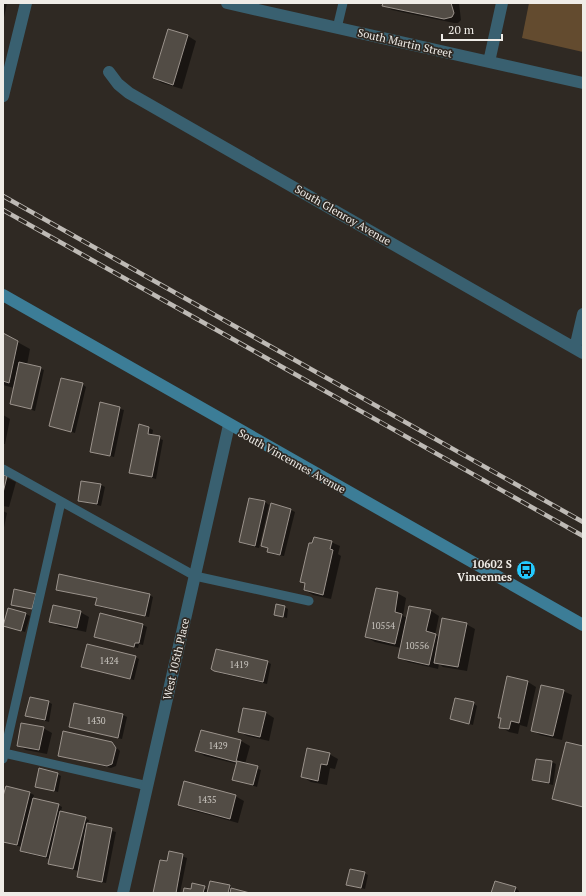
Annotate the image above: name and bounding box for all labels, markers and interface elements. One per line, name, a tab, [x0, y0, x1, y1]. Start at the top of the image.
scale bar	[442, 16, 502, 42]
text: 20 m	[448, 22, 475, 37]
street label: South Martin Street	[356, 25, 454, 61]
street label: South Glenroy Avenue	[292, 182, 394, 248]
street label: South Vincennes Avenue	[236, 426, 349, 497]
place label: 10602 S Vincennes	[457, 557, 512, 584]
bus stop icon: 10602 S Vincennes	[515, 559, 537, 581]
street label: West 105th Place	[160, 616, 192, 701]
house number: 10554	[371, 620, 395, 632]
house number: 10556	[405, 640, 429, 652]
house number: 1424	[99, 655, 119, 667]
house number: 1419	[229, 659, 249, 671]
house number: 1430	[86, 715, 106, 727]
house number: 1429	[208, 740, 228, 752]
house number: 1435	[197, 794, 217, 806]

